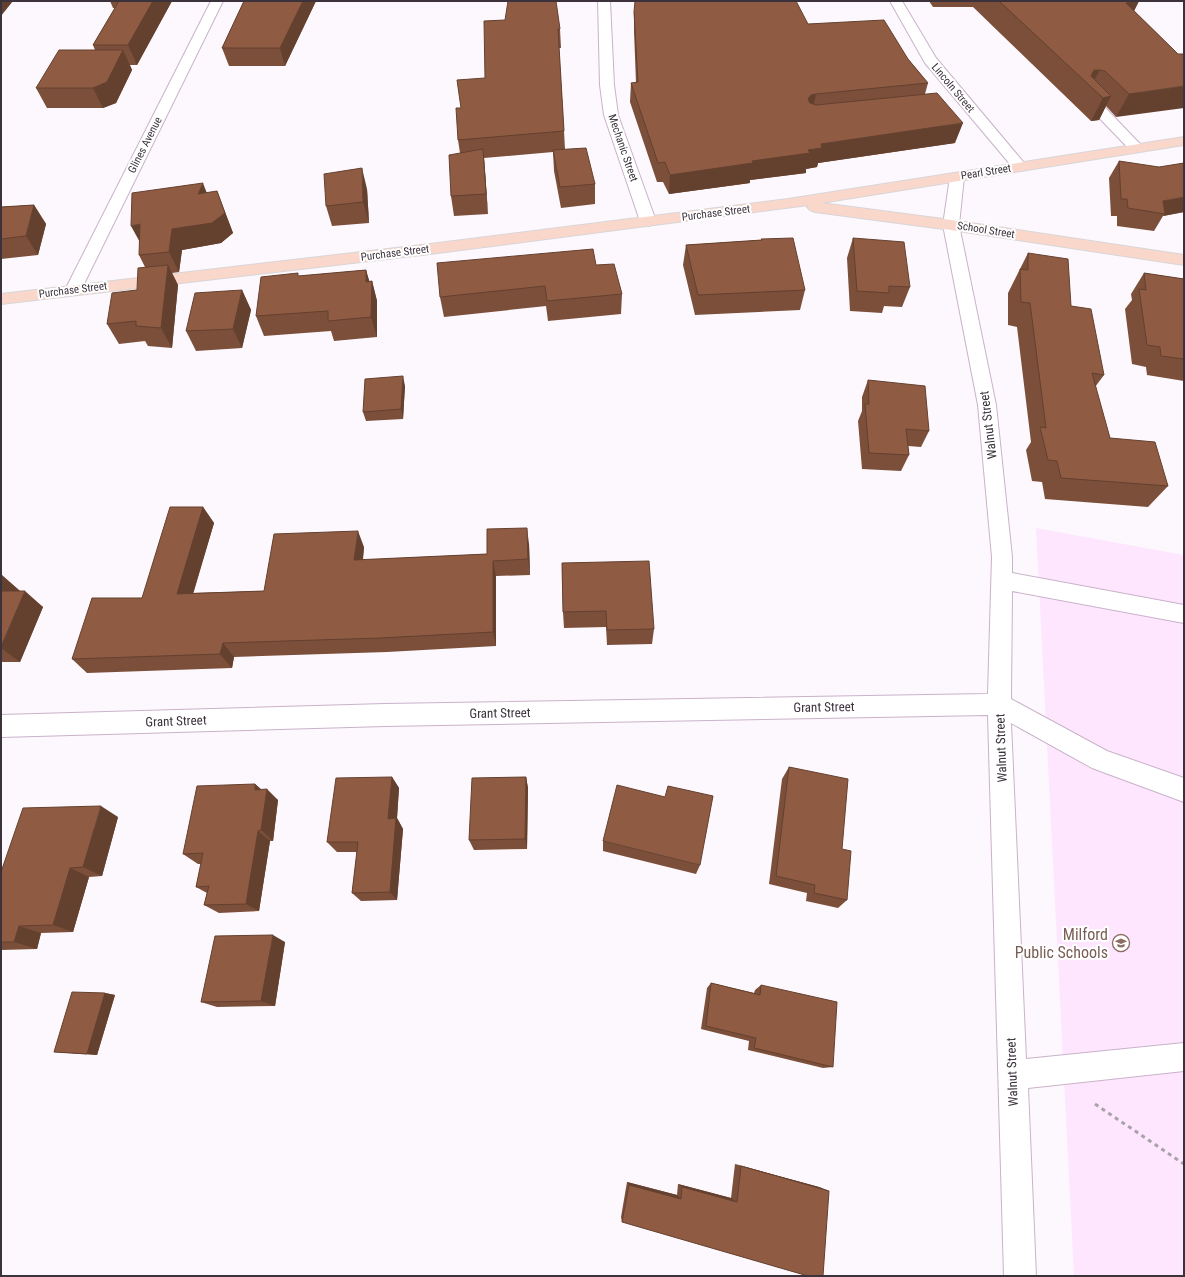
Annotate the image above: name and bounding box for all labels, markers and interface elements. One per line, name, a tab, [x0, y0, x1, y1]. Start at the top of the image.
street label: Lincoln Street	[929, 61, 977, 115]
street label: Mechanic Street	[605, 113, 641, 183]
street label: Glines Avenue	[125, 115, 165, 175]
street label: Pearl Street	[960, 162, 1012, 182]
street label: Purchase Street	[681, 202, 751, 224]
street label: School Street	[956, 219, 1016, 241]
street label: Purchase Street	[360, 242, 430, 264]
street label: Purchase Street	[38, 279, 108, 301]
street label: Walnut Street	[976, 390, 1000, 460]
street label: Grant Street	[793, 699, 855, 715]
street label: Grant Street	[469, 705, 531, 721]
street label: Grant Street	[145, 712, 207, 730]
street label: Walnut Street	[992, 713, 1010, 783]
place label: Milford Public Schools	[1015, 925, 1108, 962]
school or university icon: Milford Public Schools	[1111, 933, 1131, 953]
street label: Walnut Street	[1003, 1037, 1021, 1107]

